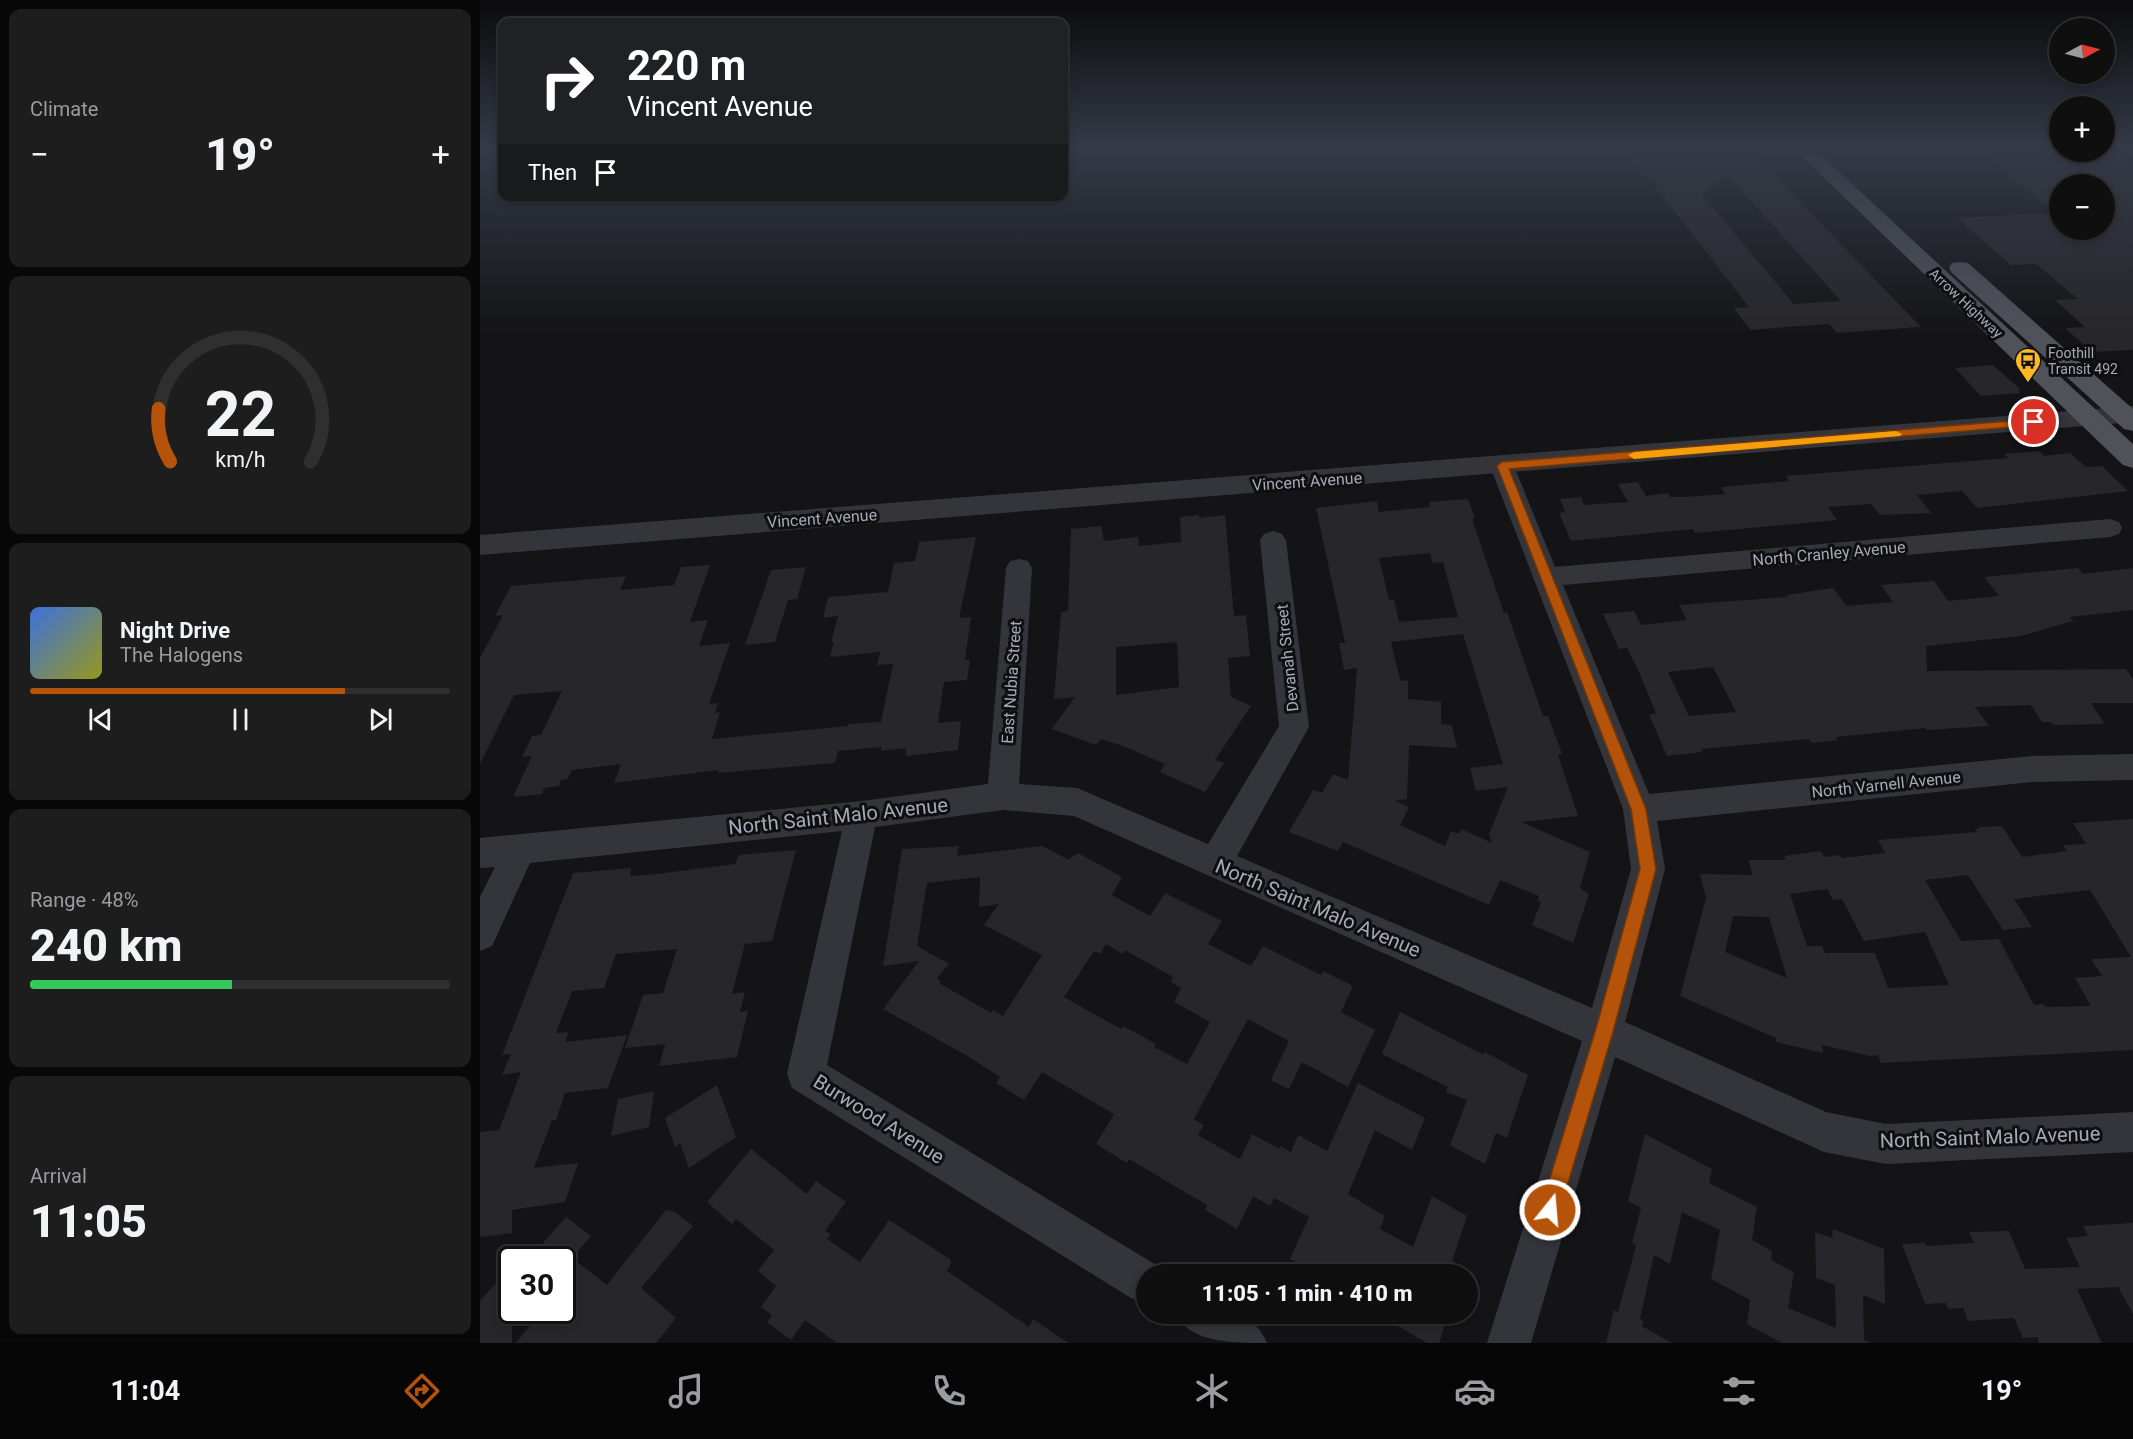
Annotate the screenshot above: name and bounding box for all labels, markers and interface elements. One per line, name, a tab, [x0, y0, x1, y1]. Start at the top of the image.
north arrow	[2049, 18, 2115, 84]
map controls	[2049, 18, 2115, 240]
text: 220 m	[627, 41, 746, 90]
icon: right	[528, 42, 606, 120]
text: Vincent Avenue	[627, 91, 813, 123]
button: +	[2049, 96, 2115, 162]
text: Climate	[30, 97, 98, 121]
text: 19°	[205, 128, 275, 181]
text: −	[30, 135, 49, 174]
text: +	[431, 135, 450, 174]
icon: arrive	[589, 156, 622, 189]
text: Then	[528, 160, 577, 185]
button: −	[2049, 174, 2115, 240]
street label: Arrow Highway	[1926, 265, 2006, 341]
place label: Foothill Transit 492	[2048, 345, 2118, 377]
bus stop icon: Foothill Transit 492	[2013, 346, 2043, 384]
text: 22	[204, 378, 276, 451]
pin	[2008, 396, 2059, 447]
icon: arrive	[2017, 405, 2050, 438]
text: km/h	[215, 447, 265, 472]
street label: Vincent Avenue	[1251, 468, 1363, 495]
street label: Vincent Avenue	[766, 505, 878, 532]
street label: North Cranley Avenue	[1752, 537, 1906, 570]
street label: Devanah Street	[1272, 603, 1303, 713]
text: Night Drive	[120, 618, 230, 643]
street label: East Nubia Street	[998, 620, 1025, 744]
text: The Halogens	[120, 643, 243, 667]
icon: previous	[84, 703, 117, 736]
icon: pause	[224, 703, 257, 736]
icon: next	[364, 703, 397, 736]
street label: North Varnell Avenue	[1811, 767, 1961, 802]
street label: North Saint Malo Avenue	[727, 793, 949, 839]
street label: North Saint Malo Avenue	[1212, 854, 1424, 962]
text: Range · 48%	[30, 888, 138, 912]
text: 240 km	[30, 919, 182, 972]
street label: Burwood Avenue	[809, 1069, 949, 1169]
street label: North Saint Malo Avenue	[1879, 1121, 2101, 1153]
text: Arrival	[30, 1164, 87, 1188]
position arrow	[1518, 1178, 1582, 1242]
text: 11:05	[30, 1195, 147, 1248]
speed limit sign: 30	[498, 1246, 576, 1324]
text: 11:05 · 1 min · 410 m	[1202, 1281, 1412, 1306]
icon: directions	[401, 1370, 443, 1412]
icon: music	[665, 1370, 707, 1412]
icon: phone	[928, 1370, 970, 1412]
icon: climate	[1191, 1370, 1233, 1412]
icon: car	[1454, 1370, 1496, 1412]
icon: filters	[1718, 1370, 1760, 1412]
text: 11:04	[111, 1375, 180, 1407]
text: 19°	[1981, 1375, 2022, 1407]

